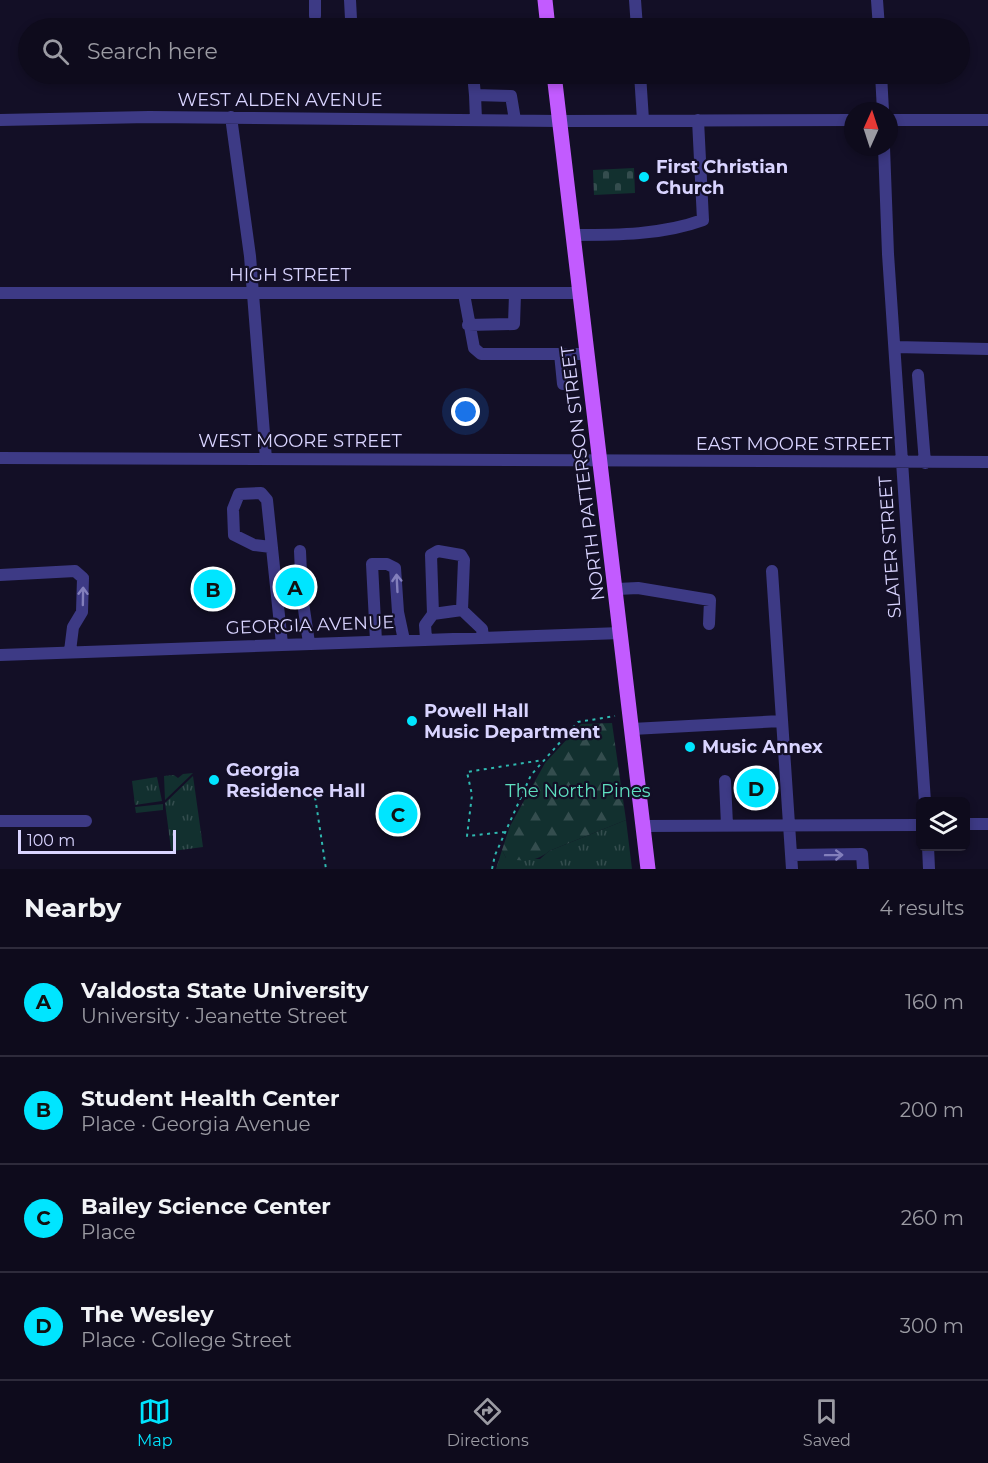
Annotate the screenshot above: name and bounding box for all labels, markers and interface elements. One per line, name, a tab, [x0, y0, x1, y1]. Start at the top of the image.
search box	[18, 18, 970, 84]
icon: search	[39, 35, 72, 68]
text: Search here	[87, 38, 218, 65]
street label: WEST ALDEN AVENUE	[178, 89, 383, 111]
north arrow	[844, 102, 898, 156]
place label: First Christian Church	[656, 156, 788, 199]
marker: First Christian Church	[637, 170, 651, 184]
street label: HIGH STREET	[229, 264, 352, 286]
street label: NORTH PATTERSON STREET	[556, 344, 610, 602]
your location	[451, 397, 480, 426]
street label: WEST MOORE STREET	[198, 430, 402, 452]
street label: EAST MOORE STREET	[696, 433, 893, 455]
street label: SLATER STREET	[874, 474, 906, 619]
pin: A	[276, 564, 314, 610]
pin: B	[194, 566, 232, 612]
one-way arrow	[391, 573, 402, 593]
one-way arrow	[77, 586, 88, 606]
street label: GEORGIA AVENUE	[225, 611, 395, 639]
place label: Powell Hall Music Department	[424, 700, 600, 743]
marker: Powell Hall Music Department	[405, 714, 419, 728]
place label: Music Annex	[702, 736, 823, 758]
marker: Music Annex	[683, 740, 697, 754]
place label: Georgia Residence Hall	[226, 759, 365, 802]
pin: D	[736, 766, 776, 810]
marker: Georgia Residence Hall	[207, 773, 221, 787]
park label: The North Pines	[505, 780, 651, 802]
pin: C	[378, 792, 418, 836]
map controls	[916, 797, 970, 851]
button: layers	[916, 797, 970, 851]
scale bar	[18, 827, 176, 854]
text: 100 m	[27, 831, 75, 850]
one-way arrow	[823, 849, 843, 860]
text: Nearby	[24, 892, 121, 924]
text: 4 results	[879, 896, 964, 920]
text: Valdosta State University	[81, 977, 369, 1004]
text: A	[36, 990, 51, 1014]
text: 160 m	[905, 990, 964, 1014]
text: University · Jeanette Street	[81, 1004, 348, 1028]
text: Student Health Center	[81, 1085, 340, 1112]
text: B	[36, 1098, 51, 1122]
text: 200 m	[900, 1098, 964, 1122]
text: Place · Georgia Avenue	[81, 1112, 311, 1136]
text: Bailey Science Center	[81, 1193, 331, 1220]
text: C	[36, 1206, 51, 1230]
text: 260 m	[901, 1206, 964, 1230]
text: Place	[81, 1220, 136, 1244]
text: The Wesley	[81, 1301, 214, 1328]
text: D	[35, 1314, 52, 1338]
text: 300 m	[900, 1314, 964, 1338]
text: Place · College Street	[81, 1328, 292, 1352]
tab: Map	[137, 1395, 173, 1450]
tab: Directions	[447, 1395, 529, 1450]
tab: Saved	[803, 1395, 851, 1450]

